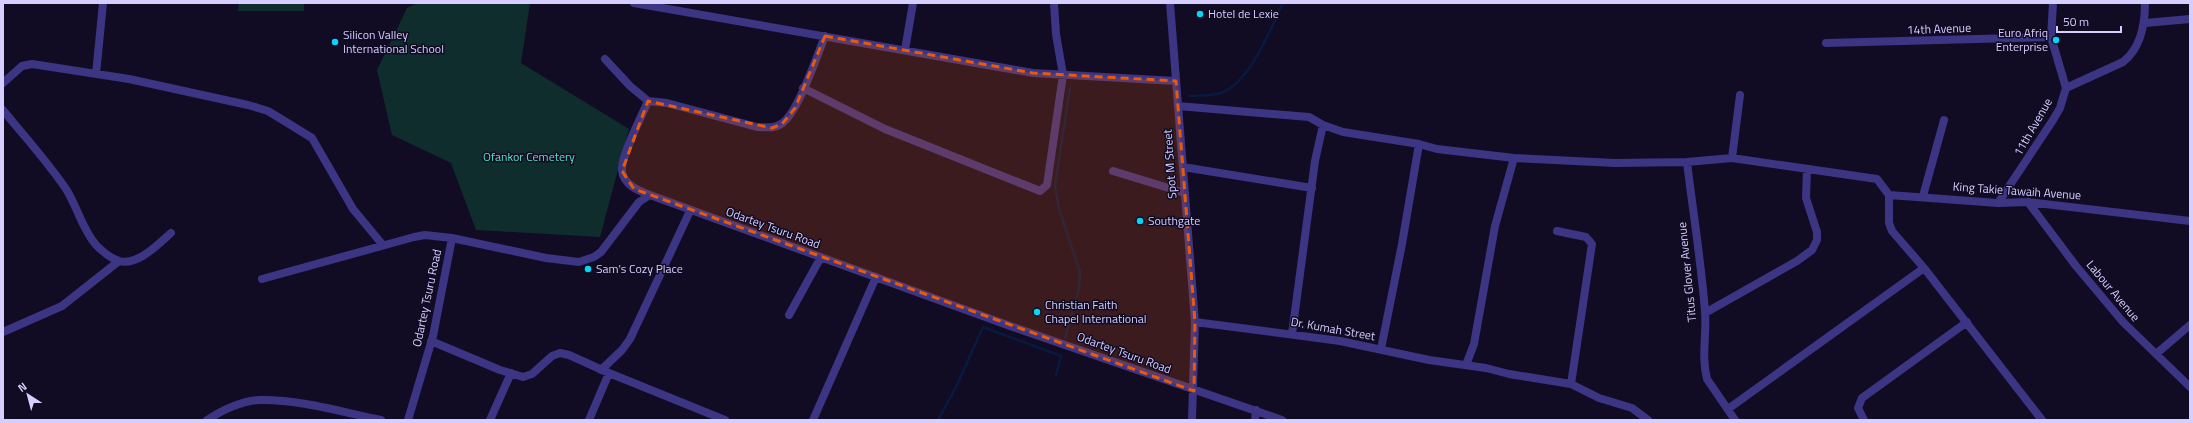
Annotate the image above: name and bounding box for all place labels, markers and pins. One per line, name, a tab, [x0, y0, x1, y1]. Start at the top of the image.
place label: Hotel de Lexie	[1208, 4, 1279, 23]
marker: Hotel de Lexie	[1195, 9, 1205, 19]
place label: Euro Afriq Enterprise	[1996, 23, 2048, 56]
place label: Silicon Valley International School	[343, 25, 444, 58]
marker: Euro Afriq Enterprise	[2051, 35, 2061, 45]
marker: Silicon Valley International School	[330, 37, 340, 47]
place label: Southgate	[1148, 211, 1200, 230]
marker: Southgate	[1135, 216, 1145, 226]
place label: Sam's Cozy Place	[596, 259, 683, 278]
marker: Sam's Cozy Place	[583, 264, 593, 274]
place label: Christian Faith Chapel International	[1045, 295, 1146, 328]
marker: Christian Faith Chapel International	[1032, 307, 1042, 317]

